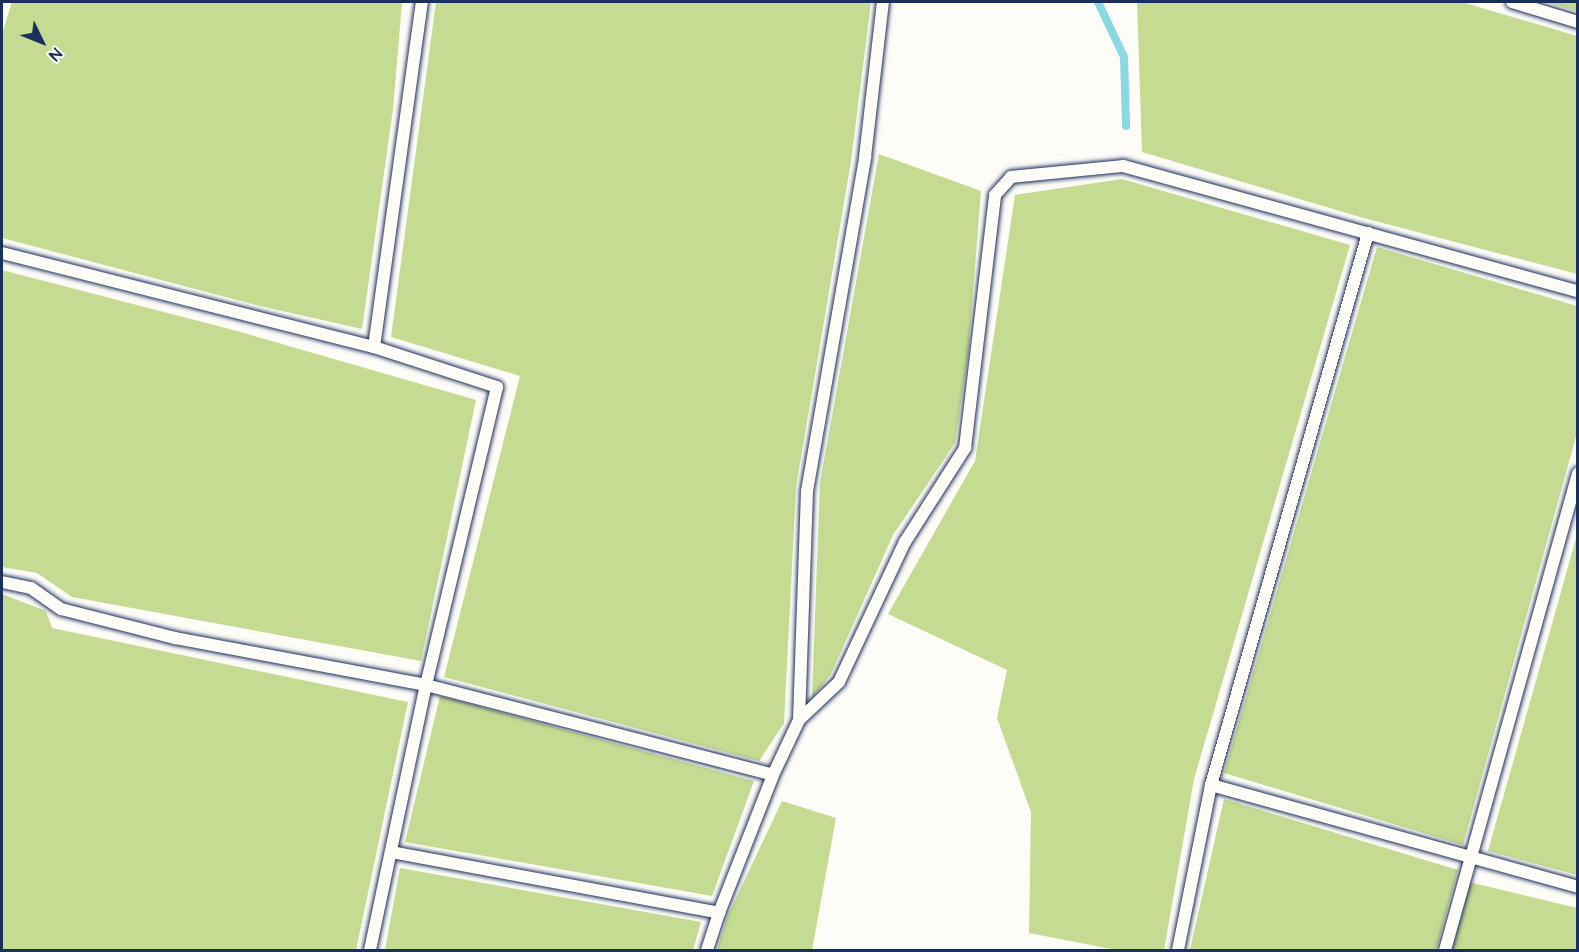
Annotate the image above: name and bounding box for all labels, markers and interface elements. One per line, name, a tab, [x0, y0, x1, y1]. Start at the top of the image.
north arrow	[12, 12, 72, 72]
text: N	[44, 43, 67, 65]

